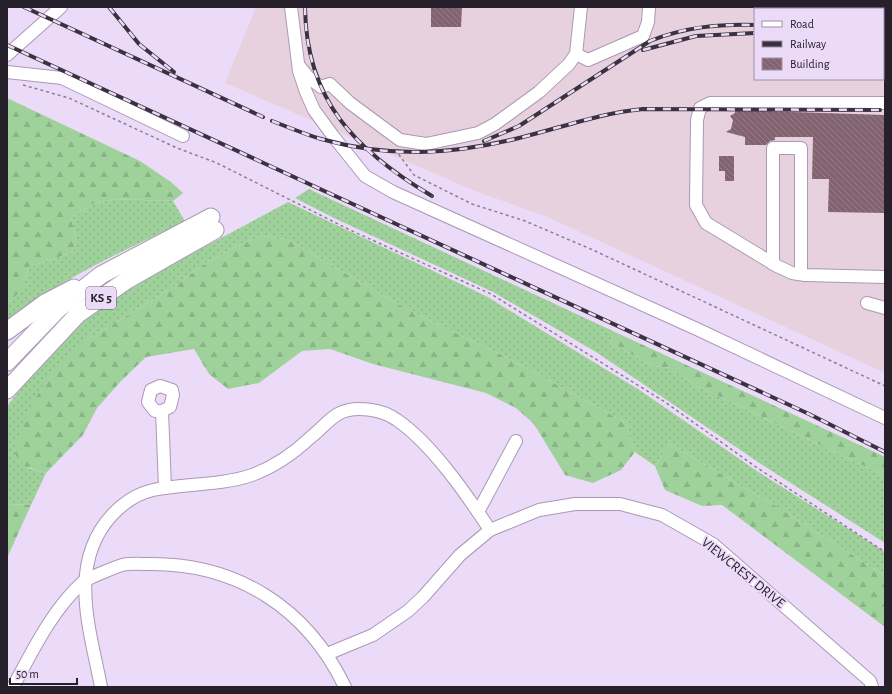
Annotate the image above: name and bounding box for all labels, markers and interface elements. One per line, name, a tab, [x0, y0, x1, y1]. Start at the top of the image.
legend	[754, 8, 884, 80]
text: Road	[790, 18, 814, 30]
text: Railway	[790, 38, 826, 51]
text: Building	[790, 58, 830, 70]
road number: KS 5	[86, 287, 116, 309]
street label: VIEWCREST DRIVE	[699, 535, 788, 611]
scale bar	[10, 660, 77, 686]
text: 50 m	[16, 668, 39, 680]

